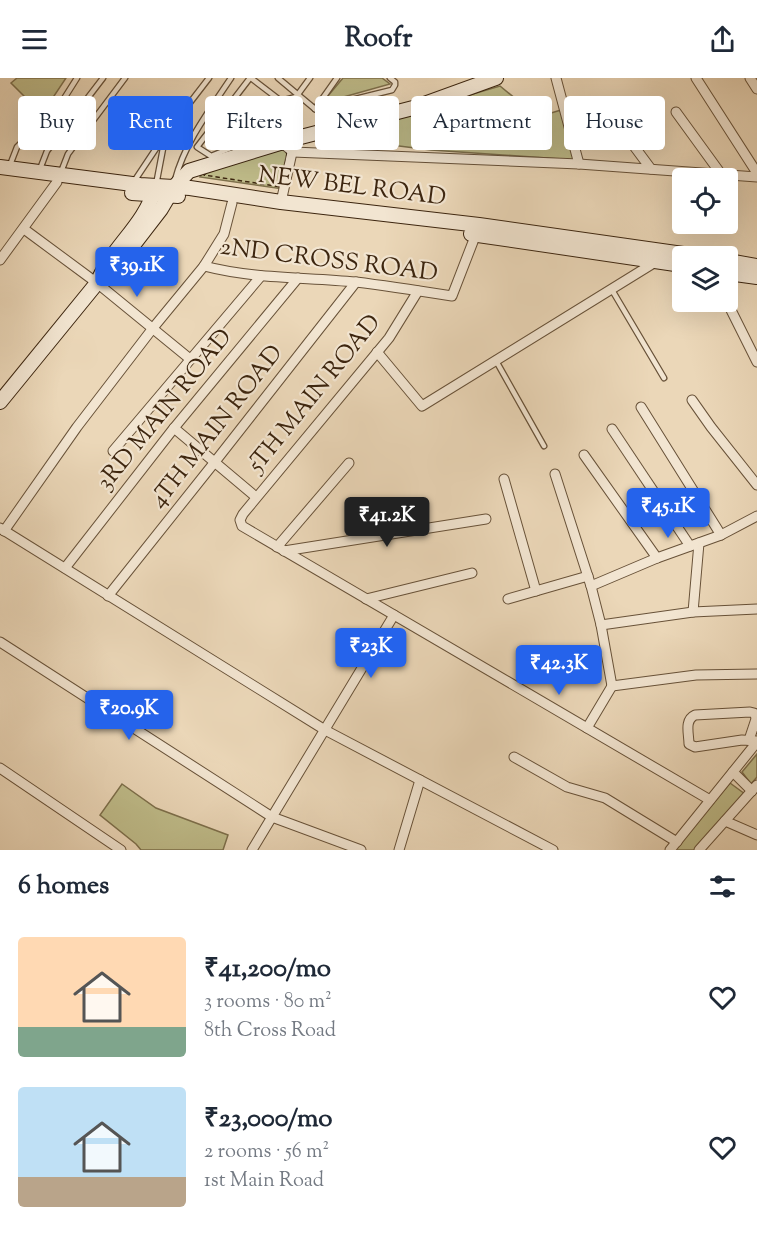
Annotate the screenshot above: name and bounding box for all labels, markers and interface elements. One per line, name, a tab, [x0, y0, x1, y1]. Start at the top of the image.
text: Roofr	[345, 20, 412, 59]
icon: menu	[18, 23, 51, 56]
icon: share	[706, 23, 739, 56]
chip: Buy	[18, 96, 96, 150]
chip: Rent	[108, 96, 193, 150]
chip: Filters	[205, 96, 303, 150]
chip: New	[315, 96, 399, 150]
chip: Apartment	[411, 96, 552, 150]
chip: House	[564, 96, 665, 150]
street label: NEW BEL ROAD	[256, 159, 448, 215]
map controls	[672, 168, 738, 312]
button: locate	[672, 168, 738, 234]
street label: 2ND CROSS ROAD	[218, 231, 440, 291]
button: layers	[672, 246, 738, 312]
pin: ₹39.1K	[88, 247, 186, 298]
text: ₹39.1K	[109, 252, 165, 281]
street label: 5TH MAIN ROAD	[239, 307, 390, 482]
street label: 3RD MAIN ROAD	[89, 322, 241, 498]
street label: 4TH MAIN ROAD	[142, 338, 292, 516]
pin: ₹45.1K	[619, 488, 717, 539]
text: ₹45.1K	[641, 493, 695, 522]
pin: ₹41.2K	[338, 497, 436, 548]
text: ₹41.2K	[358, 502, 416, 531]
pin: ₹23K	[335, 628, 407, 679]
text: ₹23K	[349, 633, 393, 662]
pin: ₹42.3K	[510, 645, 608, 696]
text: ₹42.3K	[530, 650, 588, 679]
pin: ₹20.9K	[80, 690, 178, 741]
text: ₹20.9K	[99, 695, 159, 724]
text: 6 homes	[18, 868, 109, 905]
icon: filters	[706, 870, 739, 903]
text: ₹41,200/mo	[204, 951, 331, 988]
icon: home	[66, 961, 138, 1033]
icon: heart	[706, 981, 739, 1014]
text: 3 rooms · 80 m²	[204, 988, 332, 1017]
text: 8th Cross Road	[204, 1017, 336, 1046]
text: ₹23,000/mo	[204, 1101, 333, 1138]
icon: home	[66, 1111, 138, 1183]
icon: heart	[706, 1131, 739, 1164]
text: 2 rooms · 56 m²	[204, 1138, 329, 1167]
text: 1st Main Road	[204, 1167, 324, 1196]

